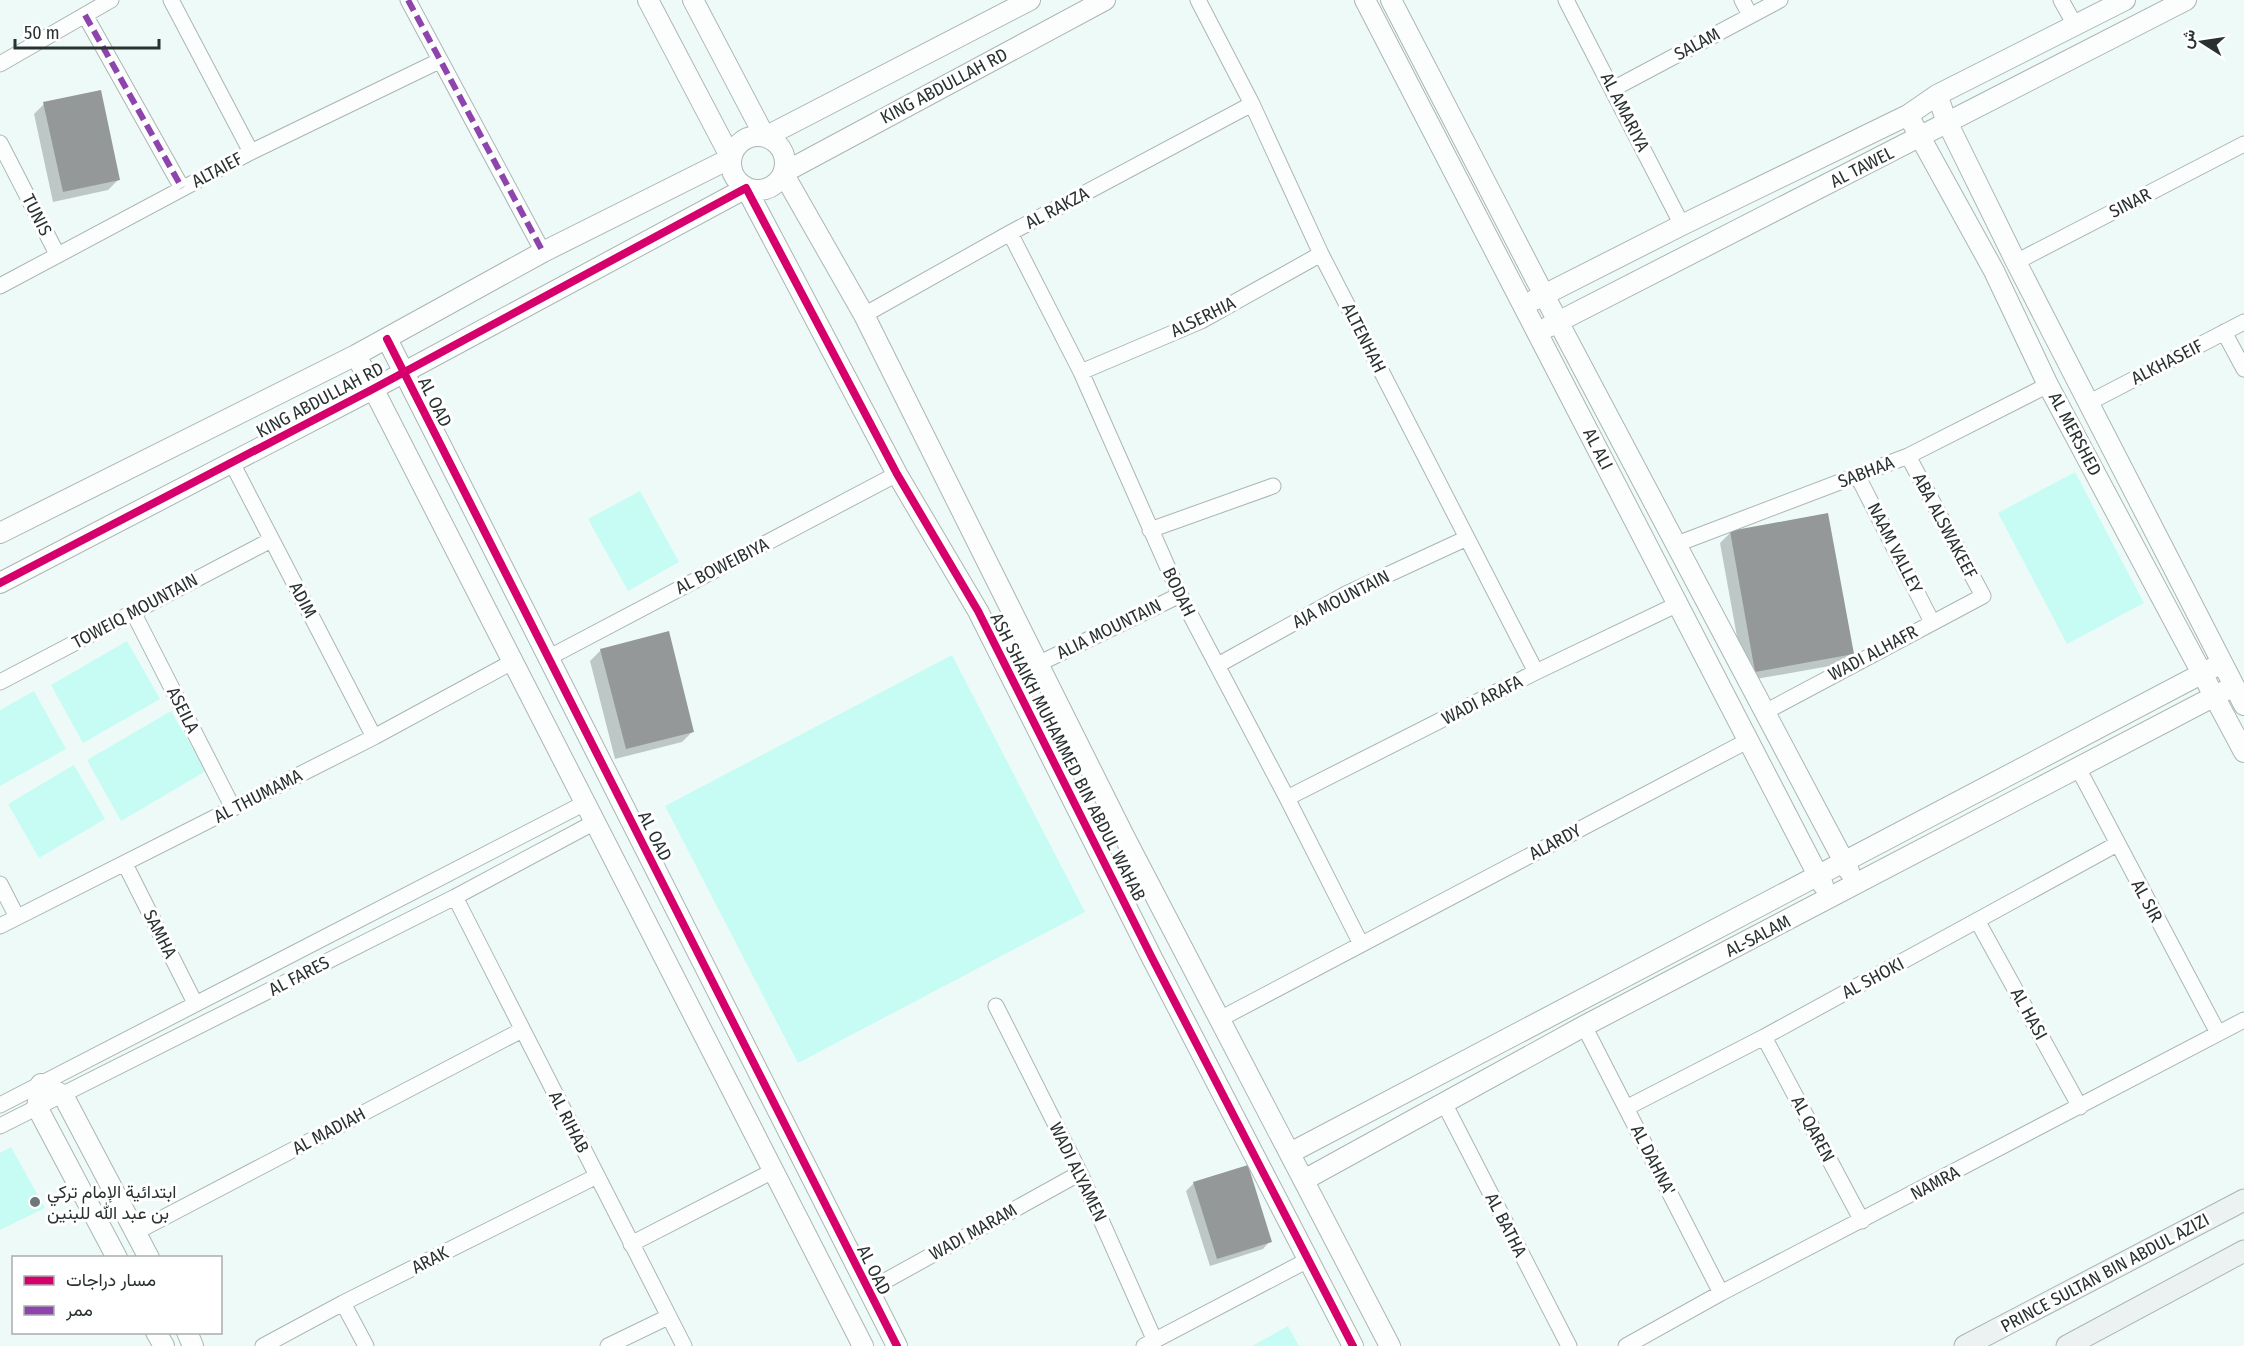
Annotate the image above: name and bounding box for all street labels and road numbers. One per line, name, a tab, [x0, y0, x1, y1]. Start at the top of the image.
street label: SALAM	[1670, 23, 1724, 65]
street label: KING ABDULLAH RD	[877, 43, 1011, 129]
street label: AL AMARIYA	[1596, 69, 1654, 156]
street label: AL TAWEL	[1826, 142, 1898, 192]
street label: ALTAIEF	[188, 148, 246, 192]
street label: AL RAKZA	[1022, 182, 1093, 234]
street label: SINAR	[2105, 183, 2155, 223]
street label: TUNIS	[17, 191, 57, 239]
street label: ALSERHIA	[1167, 292, 1240, 342]
street label: ALTENHAH	[1337, 300, 1391, 376]
street label: ALKHASEIF	[2128, 335, 2207, 389]
street label: KING ABDULLAH RD	[253, 357, 387, 443]
street label: AL OAD	[413, 374, 457, 430]
street label: AL MERSHED	[2044, 389, 2106, 479]
street label: AL ALI	[1578, 424, 1618, 474]
street label: SABHAA	[1835, 451, 1898, 493]
street label: ABA ALSWAKEEF	[1908, 470, 1982, 583]
street label: NAAM VALLEY	[1863, 499, 1927, 597]
street label: AL BOWEIBIYA	[672, 533, 773, 599]
street label: BODAH	[1158, 564, 1200, 620]
street label: AJA MOUNTAIN	[1289, 565, 1393, 633]
street label: TOWEIQ MOUNTAIN	[68, 569, 202, 653]
street label: ADIM	[284, 578, 322, 622]
street label: ALIA MOUNTAIN	[1053, 594, 1165, 664]
street label: ASH SHAIKH MUHAMMED BIN ABDUL WAHAB	[986, 609, 1151, 905]
street label: WADI ALHAFR	[1825, 620, 1922, 686]
street label: WADI ARAFA	[1438, 670, 1526, 730]
street label: ASEILA	[162, 683, 204, 737]
street label: AL THUMAMA	[210, 764, 306, 828]
street label: AL OAD	[633, 808, 677, 864]
street label: ALARDY	[1525, 819, 1585, 865]
street label: AL SIR	[2127, 876, 2167, 926]
street label: SAMHA	[139, 906, 182, 962]
street label: AL-SALAM	[1722, 910, 1794, 962]
street label: AL FARES	[265, 951, 333, 1001]
street label: AL SHOKI	[1838, 953, 1908, 1003]
street label: AL HASI	[2006, 984, 2052, 1044]
street label: AL RIHAB	[544, 1087, 594, 1157]
street label: AL QAREN	[1787, 1092, 1839, 1166]
street label: AL MADIAH	[289, 1103, 369, 1159]
street label: WADI ALYAMEN	[1044, 1119, 1112, 1225]
street label: AL DAHNA'	[1626, 1121, 1680, 1199]
street label: NAMRA	[1907, 1161, 1964, 1205]
street label: AL BATHA	[1481, 1189, 1532, 1261]
street label: WADI MARAM	[925, 1199, 1021, 1265]
street label: PRINCE SULTAN BIN ABDUL AZIZI	[1997, 1209, 2213, 1337]
street label: ARAK	[408, 1241, 452, 1278]
street label: AL OAD	[852, 1242, 896, 1298]

